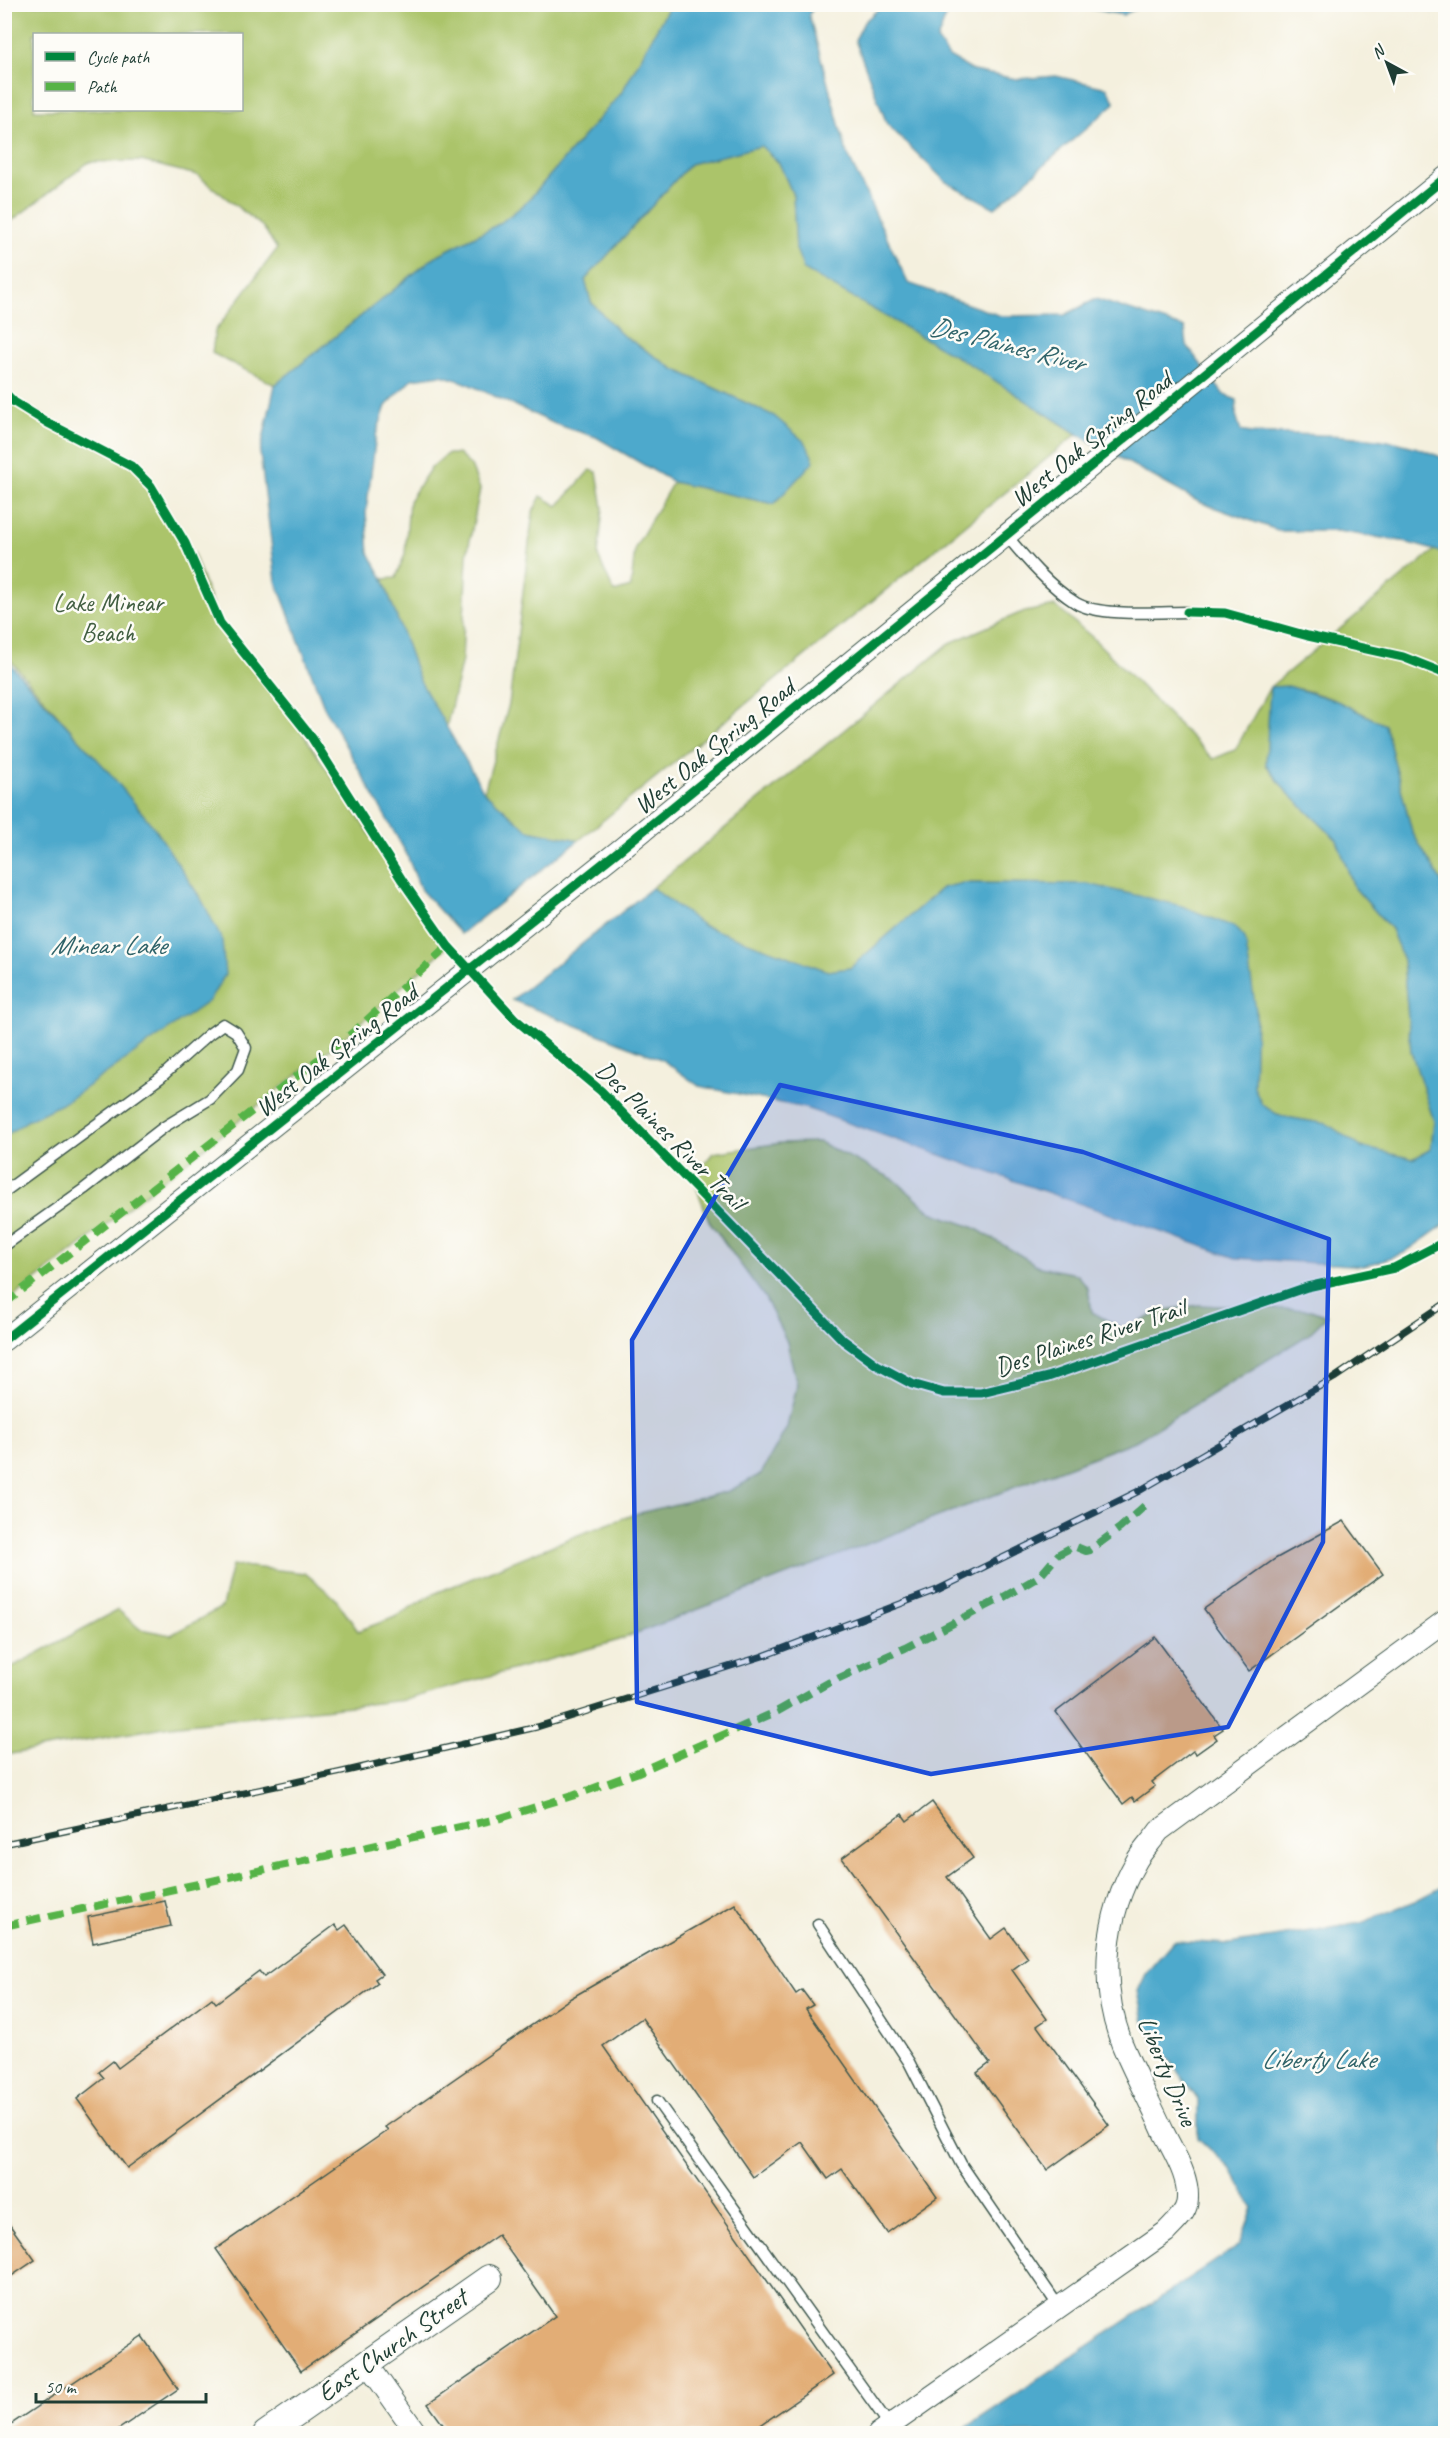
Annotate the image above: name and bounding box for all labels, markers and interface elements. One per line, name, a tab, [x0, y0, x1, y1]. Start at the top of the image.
legend	[33, 33, 243, 111]
north arrow	[1357, 33, 1417, 93]
text: N	[1368, 40, 1390, 63]
text: Cycle path	[87, 46, 150, 68]
text: Path	[87, 76, 117, 98]
water label: Des Plaines River	[927, 308, 1092, 381]
street label: West Oak Spring Road	[1004, 362, 1181, 514]
park label: Lake Minear Beach	[53, 586, 166, 649]
street label: West Oak Spring Road	[627, 669, 804, 821]
water label: Minear Lake	[51, 928, 170, 962]
street label: West Oak Spring Road	[248, 974, 427, 1124]
street label: Des Plaines River Trail	[589, 1054, 756, 1220]
street label: Des Plaines River Trail	[991, 1290, 1194, 1384]
street label: Liberty Drive	[1130, 2012, 1206, 2132]
water label: Liberty Lake	[1262, 2042, 1379, 2076]
street label: East Church Street	[311, 2280, 477, 2409]
scale bar	[36, 2366, 206, 2404]
text: 50 m	[45, 2376, 78, 2398]

